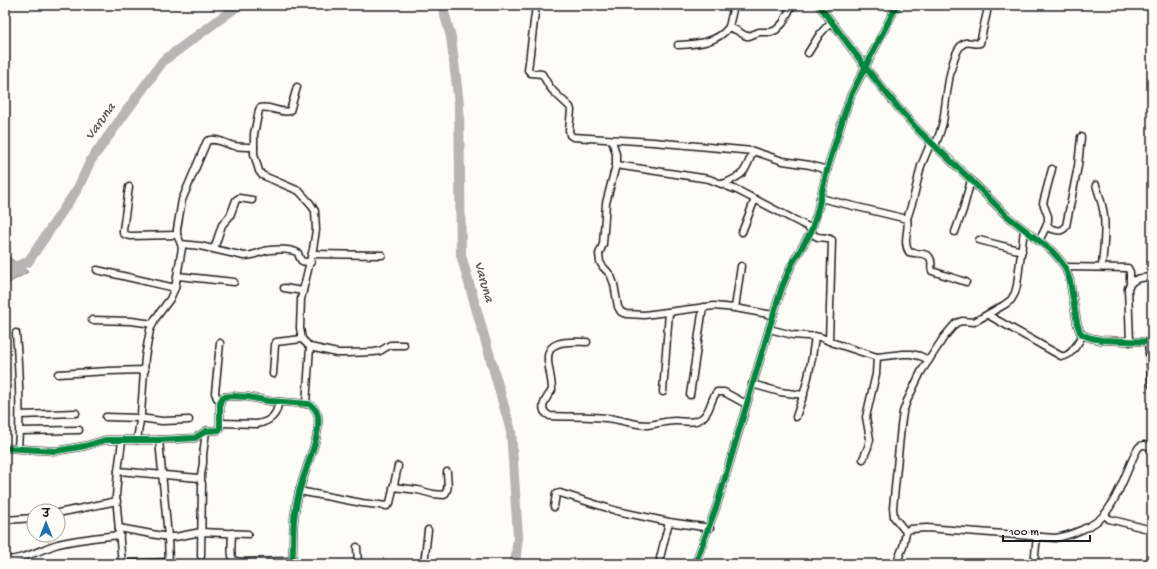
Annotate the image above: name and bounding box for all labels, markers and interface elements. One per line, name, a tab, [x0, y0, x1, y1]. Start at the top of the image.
water label: Varuna	[82, 99, 121, 144]
water label: Varuna	[469, 260, 497, 305]
north arrow	[26, 503, 66, 543]
text: उ	[41, 508, 51, 521]
scale bar	[1003, 517, 1090, 543]
text: 100 m	[1008, 526, 1039, 540]

